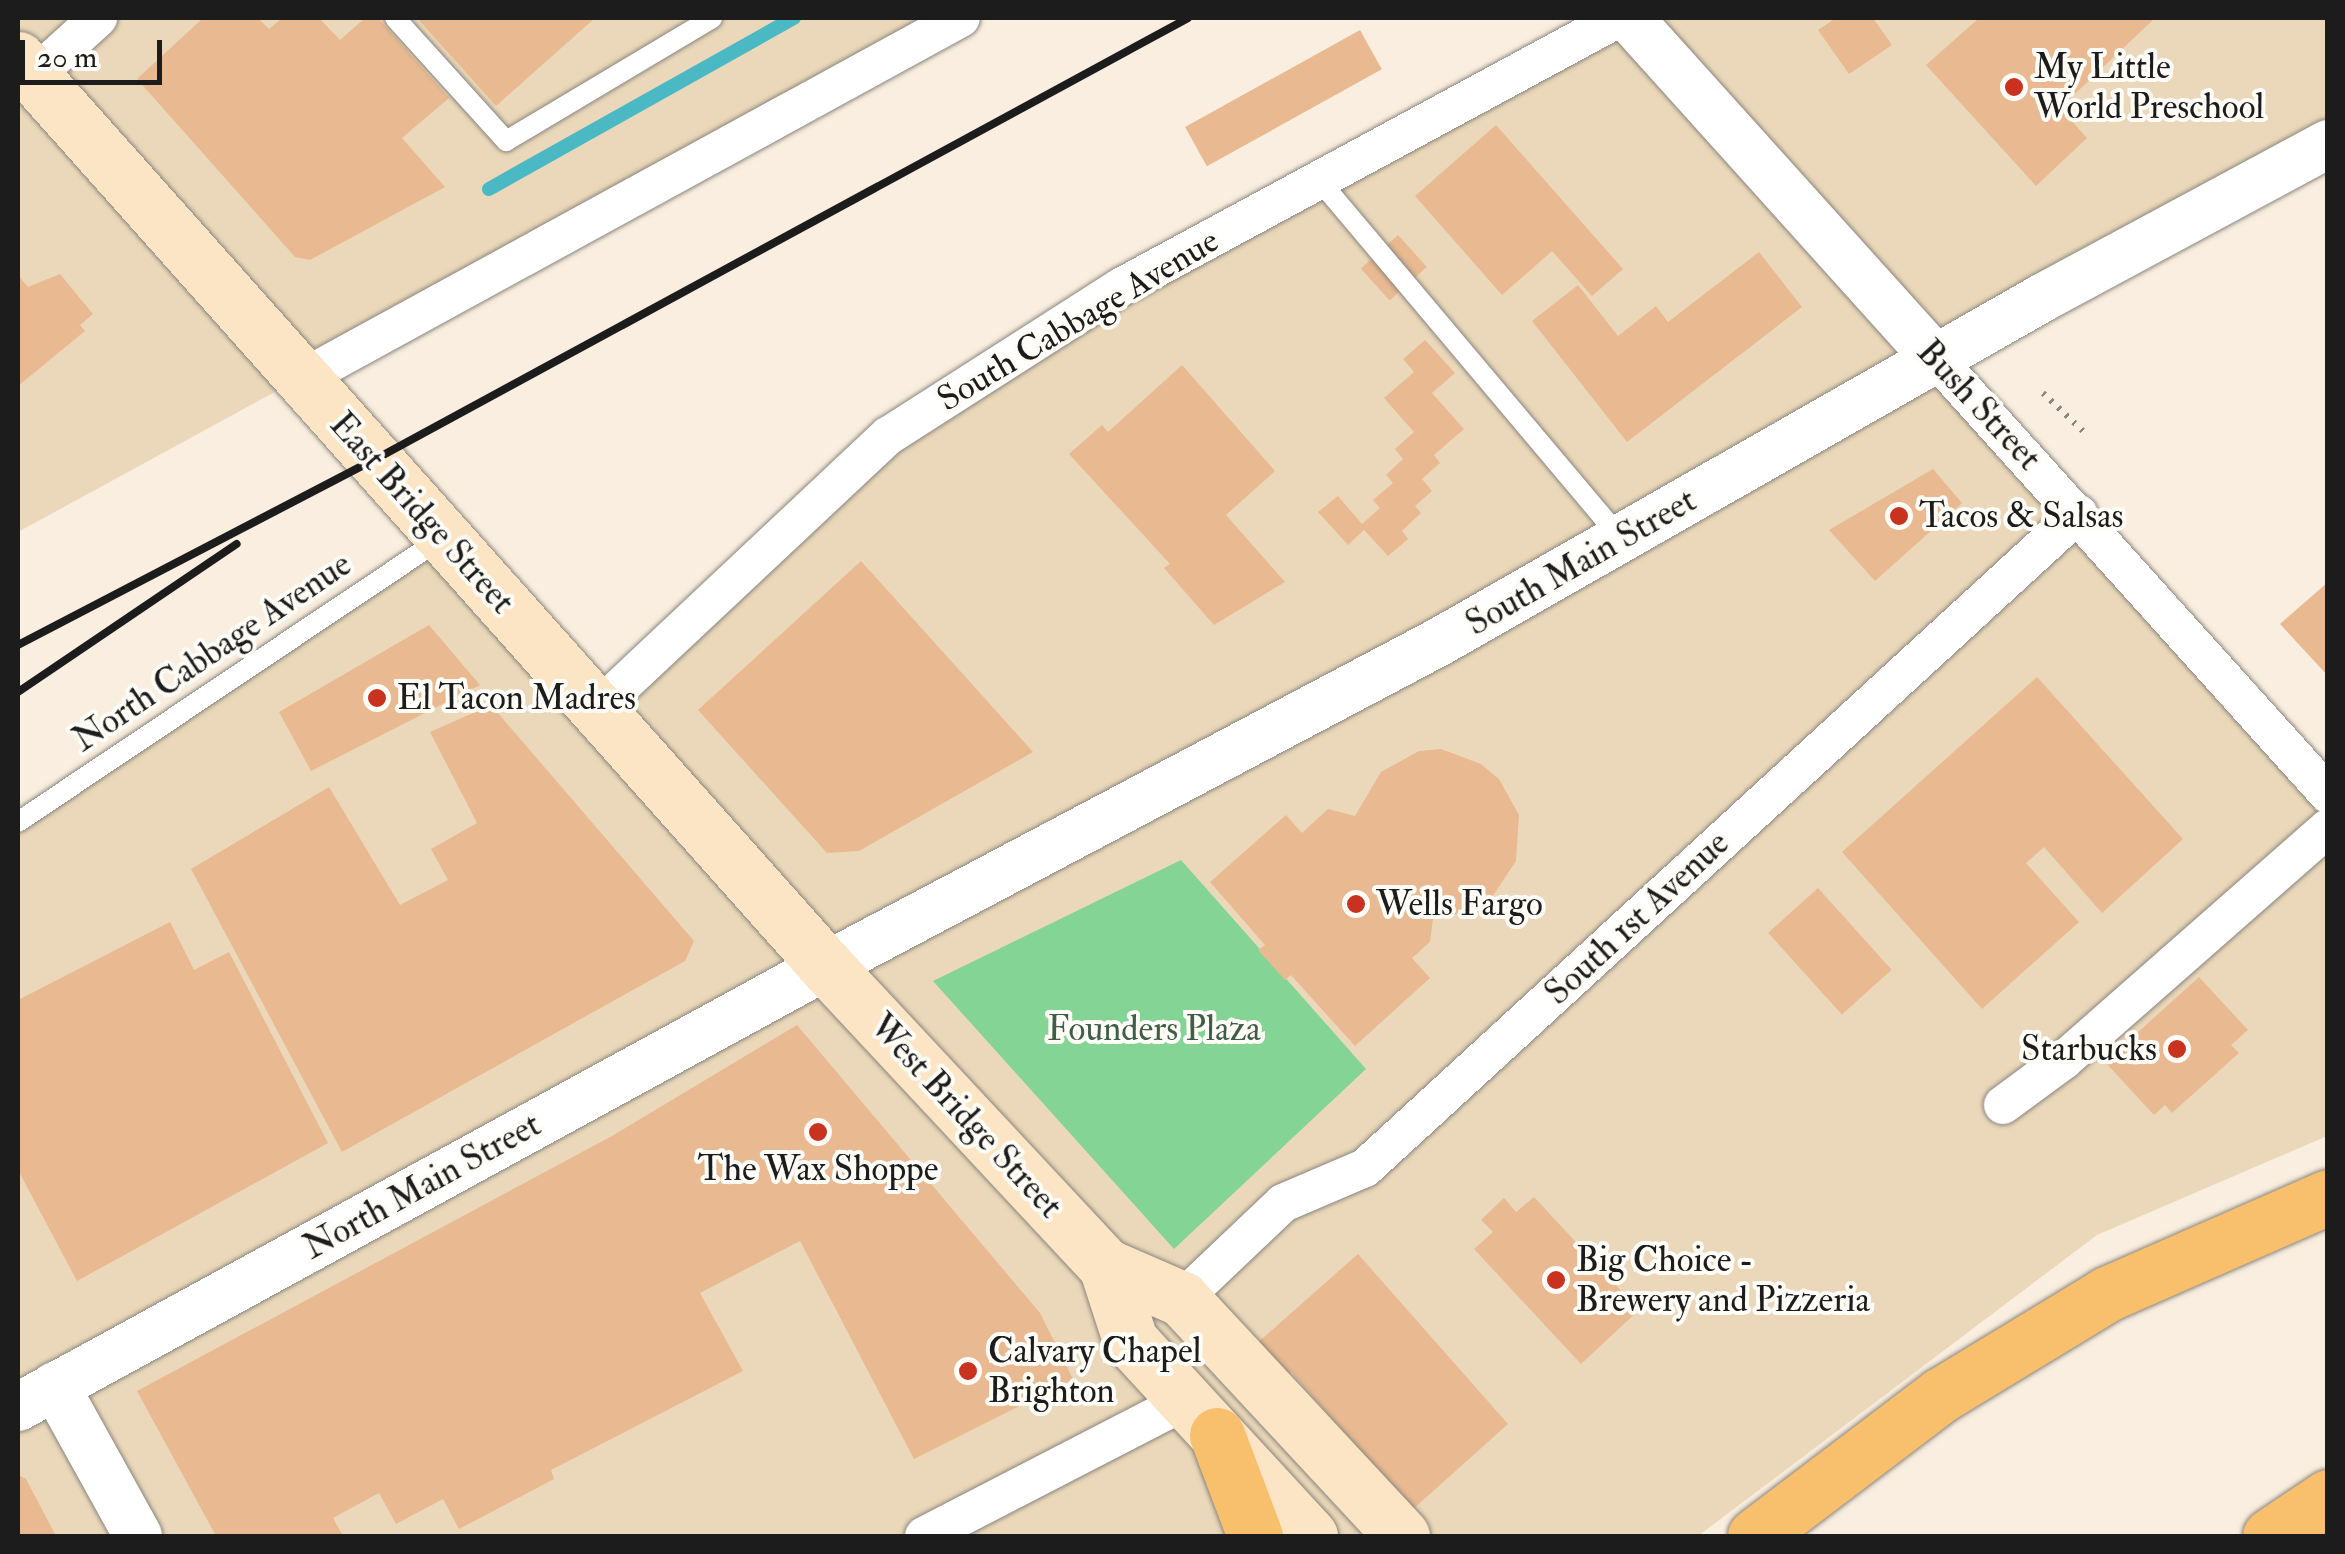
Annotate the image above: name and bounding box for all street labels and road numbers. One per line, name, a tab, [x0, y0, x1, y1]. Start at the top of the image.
street label: South Cabbage Avenue	[930, 219, 1226, 421]
street label: Bush Street	[1908, 331, 2050, 479]
street label: East Bridge Street	[321, 404, 523, 622]
street label: South Main Street	[1459, 479, 1703, 645]
street label: North Cabbage Avenue	[65, 543, 359, 761]
street label: South 1st Avenue	[1536, 822, 1738, 1014]
street label: West Bridge Street	[861, 1005, 1071, 1227]
street label: North Main Street	[296, 1103, 548, 1269]

